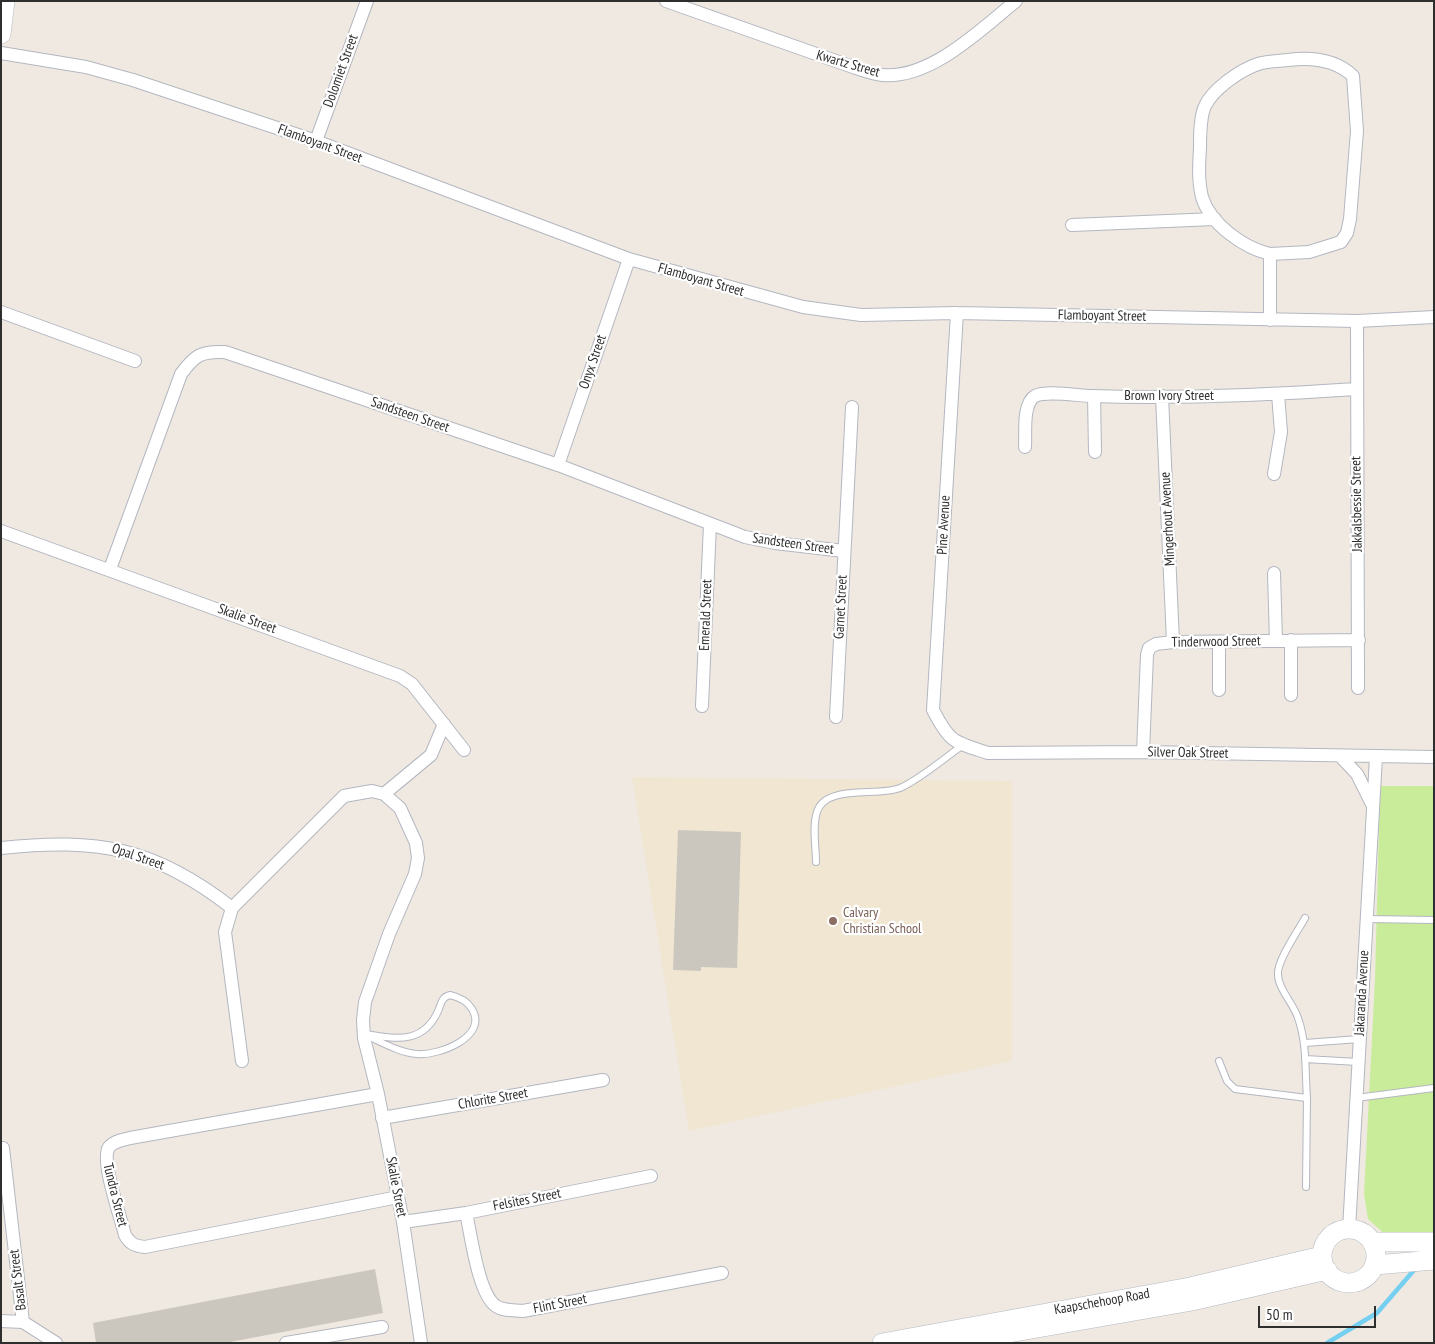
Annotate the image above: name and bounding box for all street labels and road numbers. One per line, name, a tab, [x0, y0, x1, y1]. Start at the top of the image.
street label: Dolomiet Street	[320, 32, 362, 110]
street label: Kwartz Street	[814, 47, 882, 81]
street label: Flamboyant Street	[276, 121, 364, 167]
street label: Flamboyant Street	[656, 260, 746, 300]
street label: Flamboyant Street	[1058, 307, 1146, 325]
street label: Onyx Street	[576, 332, 610, 392]
street label: Brown Ivory Street	[1124, 388, 1214, 404]
street label: Sandsteen Street	[369, 394, 451, 436]
street label: Jakkalsbessie Street	[1348, 456, 1366, 552]
street label: Mingerhout Avenue	[1157, 471, 1179, 567]
street label: Pine Avenue	[934, 495, 954, 555]
street label: Sandsteen Street	[751, 530, 835, 558]
street label: Garnet Street	[831, 575, 851, 639]
street label: Emerald Street	[696, 579, 716, 651]
street label: Skalie Street	[215, 601, 279, 637]
street label: Tinderwood Street	[1171, 633, 1261, 651]
street label: Silver Oak Street	[1147, 744, 1229, 762]
street label: Opal Street	[109, 840, 167, 874]
street label: Jakaranda Avenue	[1351, 950, 1373, 1036]
street label: Chlorite Street	[457, 1085, 529, 1113]
street label: Skalie Street	[382, 1155, 410, 1219]
street label: Tundra Street	[99, 1162, 131, 1228]
street label: Felsites Street	[492, 1185, 562, 1215]
street label: Basalt Street	[6, 1248, 30, 1312]
street label: Kaapschehoop Road	[1053, 1285, 1151, 1319]
street label: Flint Street	[532, 1291, 588, 1317]

